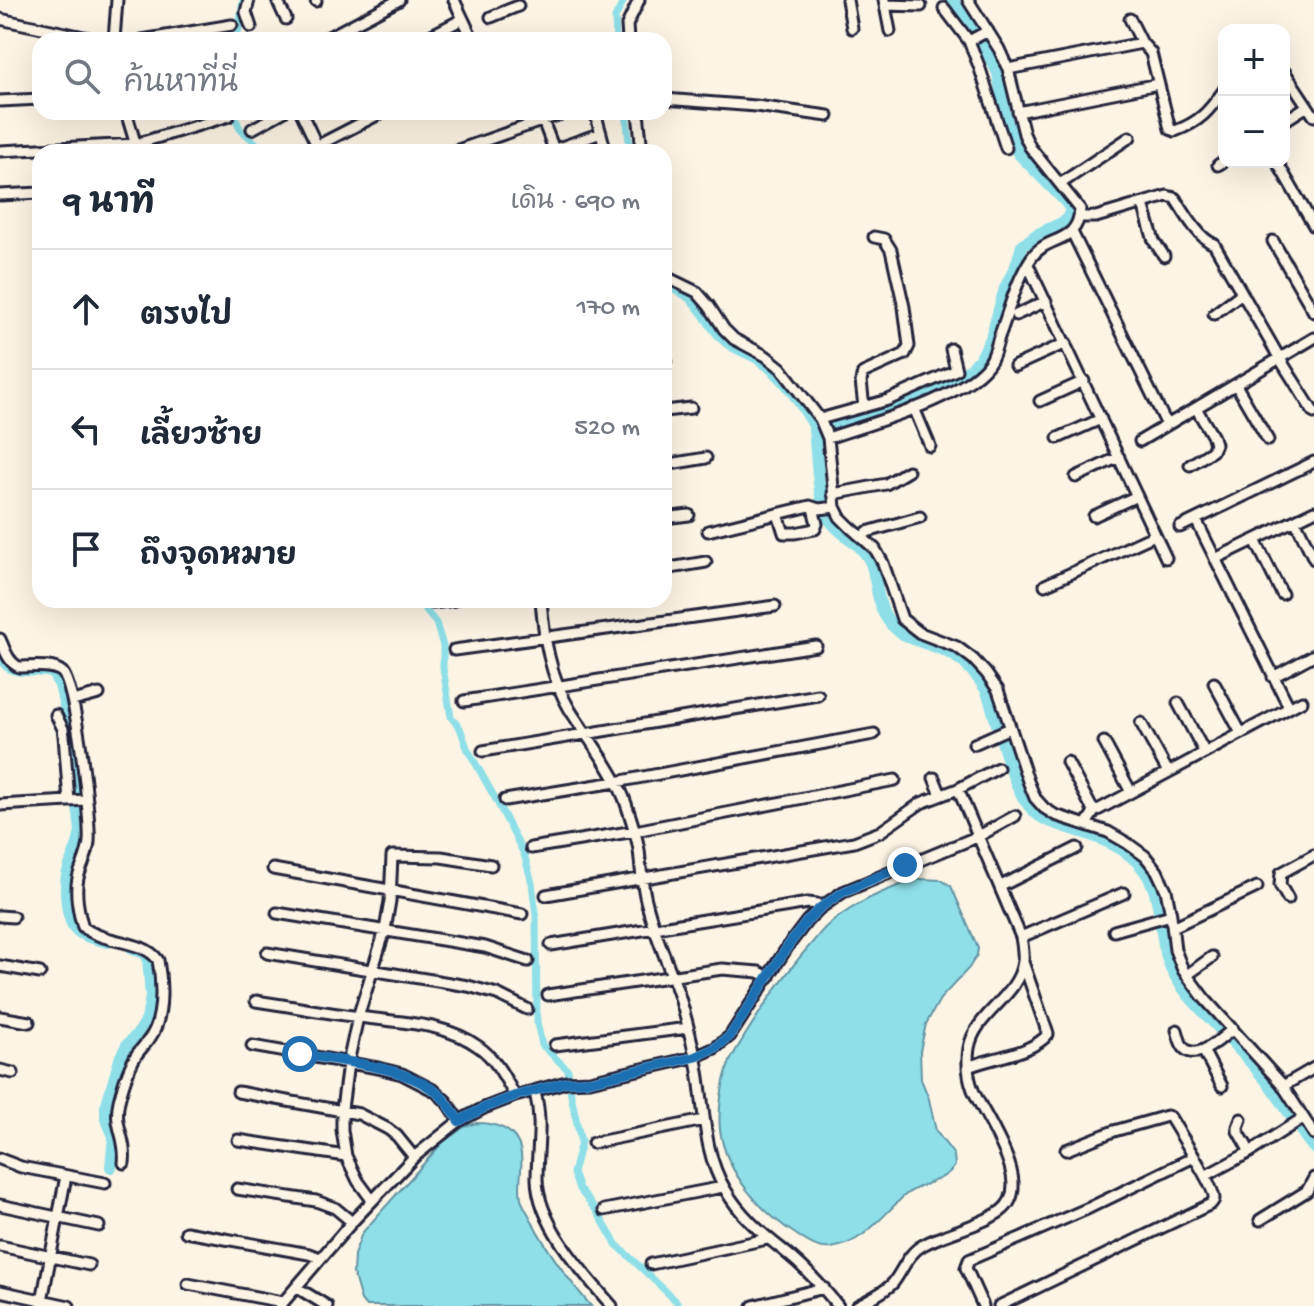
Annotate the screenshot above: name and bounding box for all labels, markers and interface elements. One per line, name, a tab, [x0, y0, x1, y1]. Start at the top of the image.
map controls	[1218, 24, 1290, 168]
button: +	[1218, 24, 1290, 96]
search box	[32, 32, 672, 120]
icon: search	[60, 54, 104, 98]
text: ค้นหาที่นี่	[124, 68, 238, 103]
button: −	[1218, 96, 1290, 168]
text: 9 นาที	[64, 186, 155, 226]
text: เดิน · 690 m	[510, 188, 640, 219]
icon: ahead	[64, 287, 108, 331]
text: 170 m	[577, 294, 640, 325]
text: ตรงไป	[140, 301, 232, 336]
icon: left	[64, 407, 108, 451]
text: 520 m	[574, 414, 640, 445]
text: เลี้ยวซ้าย	[140, 421, 262, 456]
icon: arrive	[64, 527, 108, 571]
text: ถึงจุดหมาย	[140, 541, 297, 576]
route end	[887, 847, 923, 883]
route start	[282, 1036, 318, 1072]

